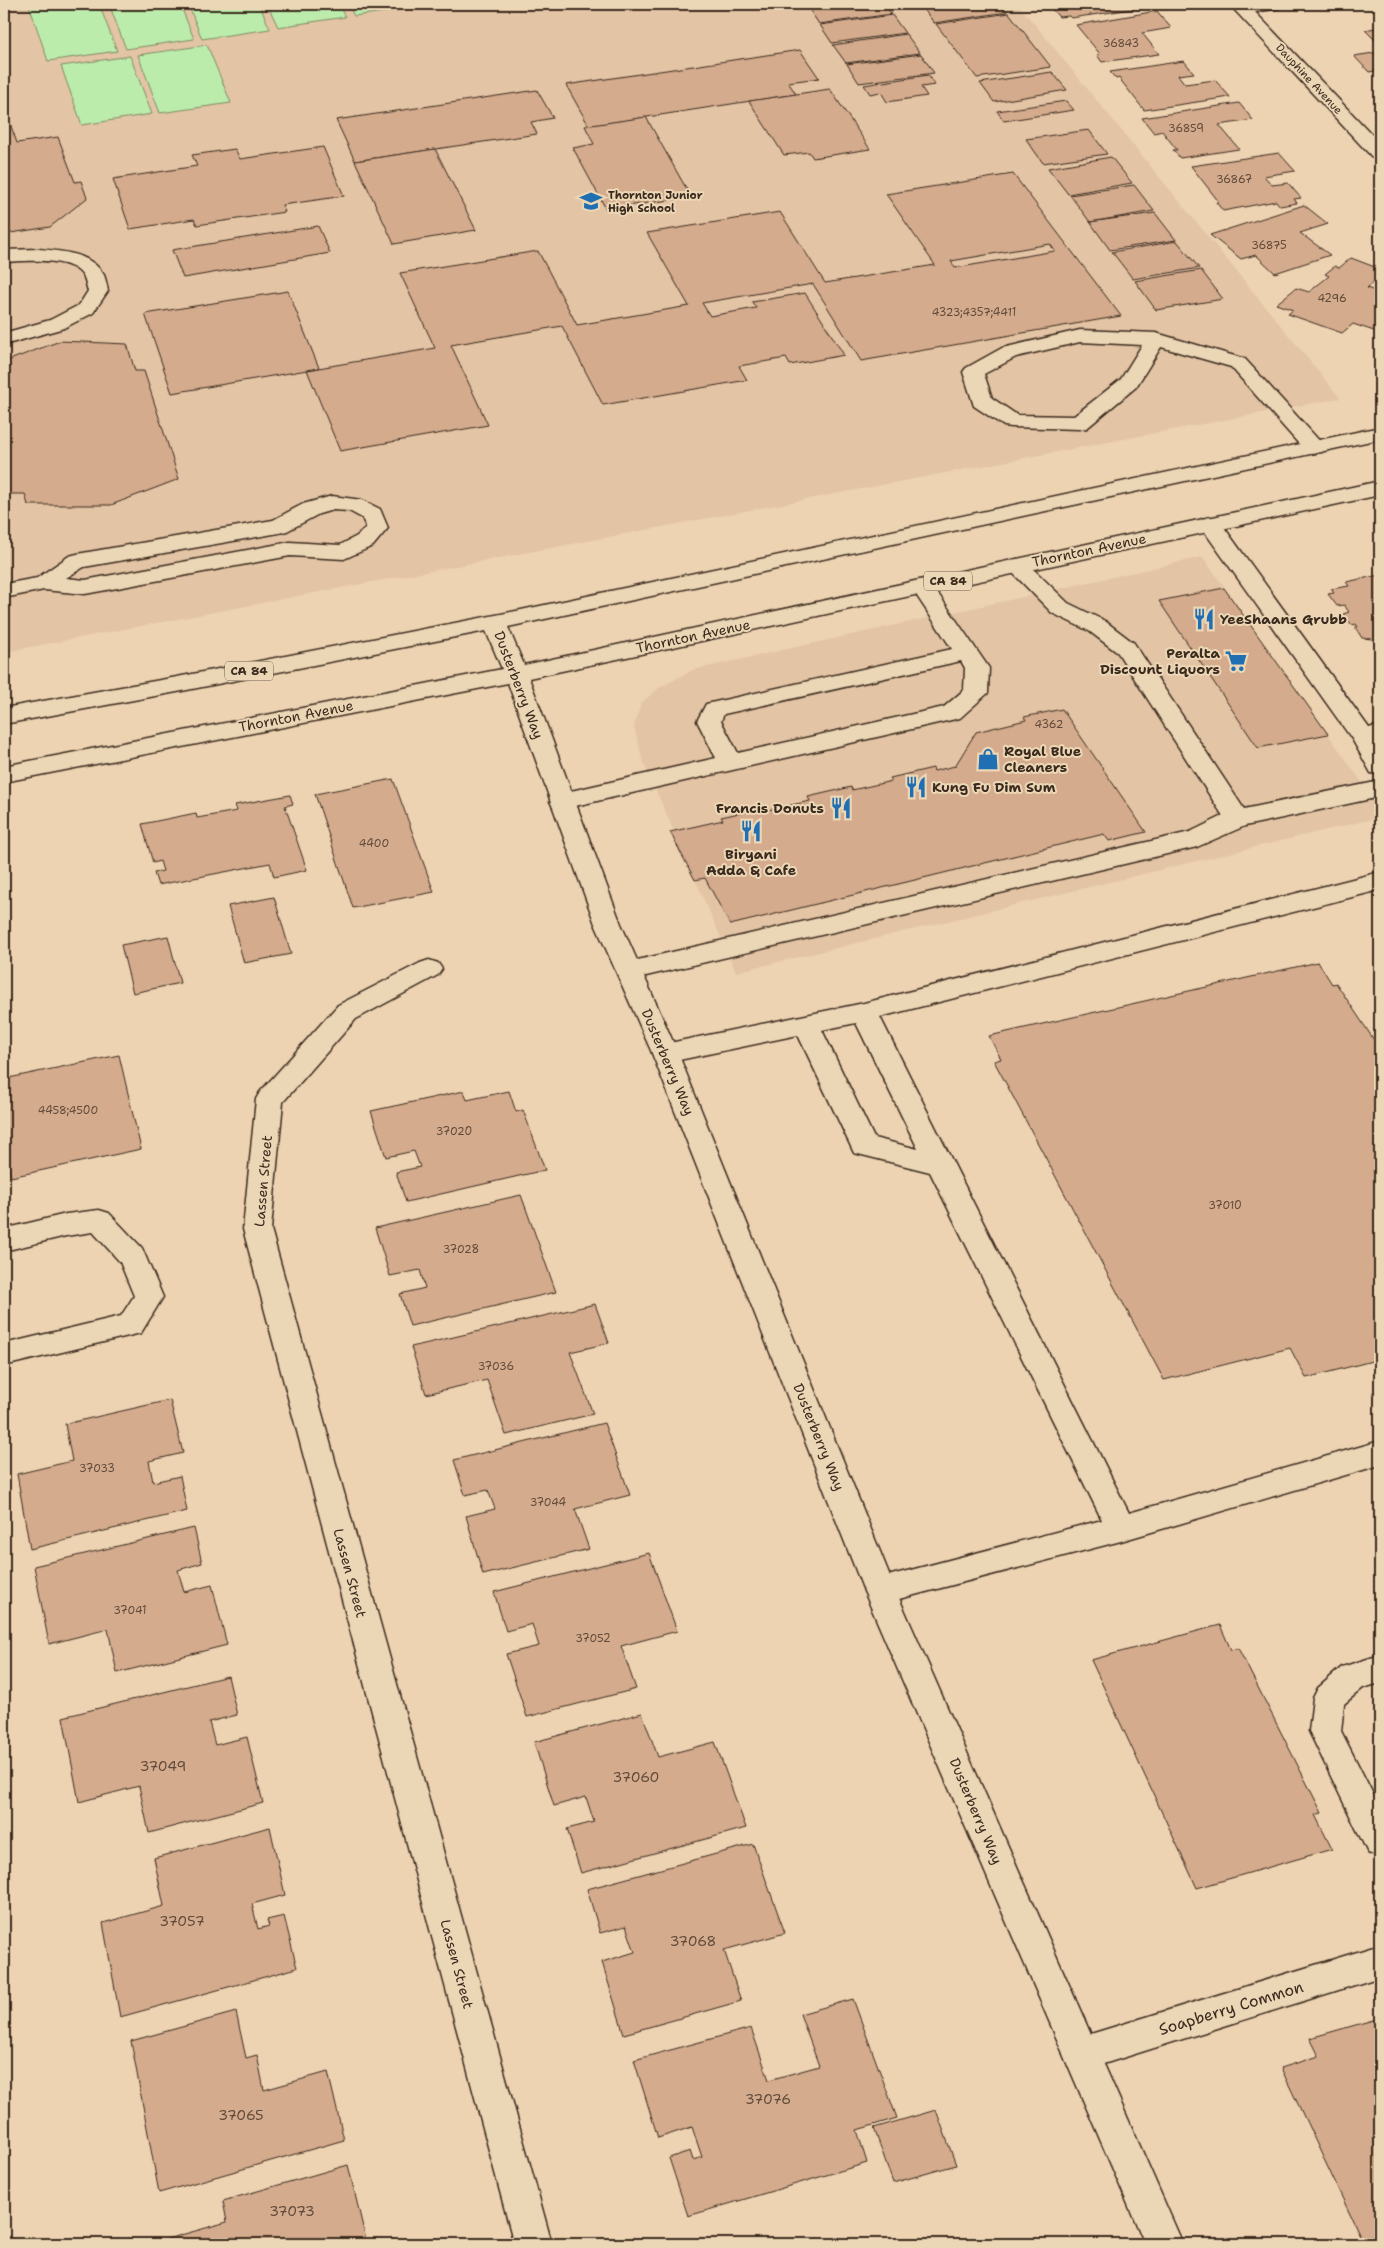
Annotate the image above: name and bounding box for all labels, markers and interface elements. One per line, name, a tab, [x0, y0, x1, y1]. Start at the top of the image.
house number: 36843	[1103, 36, 1139, 51]
street label: Dauphine Avenue	[1272, 40, 1346, 118]
house number: 36859	[1168, 121, 1204, 136]
house number: 36867	[1216, 172, 1252, 187]
school or university icon: Thornton Junior High School	[578, 188, 604, 214]
place label: Thornton Junior High School	[608, 188, 703, 216]
house number: 36875	[1251, 238, 1287, 253]
house number: 4296	[1317, 291, 1347, 306]
house number: 4323;4357;4411	[932, 305, 1016, 320]
street label: Thornton Avenue	[1030, 529, 1148, 571]
road number: CA 84	[924, 572, 972, 590]
restaurant icon: YeeShaans Grubb	[1191, 606, 1217, 632]
place label: YeeShaans Grubb	[1220, 610, 1347, 628]
street label: Thornton Avenue	[634, 615, 752, 657]
street label: Dusterberry Way	[490, 629, 548, 741]
place label: Peralta Discount Liquors	[1100, 644, 1220, 678]
supermarket icon: Peralta Discount Liquors	[1223, 648, 1249, 674]
road number: CA 84	[225, 661, 273, 680]
street label: Thornton Avenue	[237, 696, 355, 736]
house number: 4362	[1034, 717, 1064, 732]
place label: Royal Blue Cleaners	[1004, 742, 1081, 776]
shop icon: Royal Blue Cleaners	[975, 746, 1001, 772]
restaurant icon: Kung Fu Dim Sum	[903, 774, 929, 800]
place label: Kung Fu Dim Sum	[932, 778, 1056, 796]
restaurant icon: Francis Donuts	[828, 795, 854, 821]
place label: Francis Donuts	[716, 799, 824, 817]
restaurant icon: Biryani Adda & Cafe	[738, 818, 764, 844]
house number: 4400	[359, 836, 389, 851]
place label: Biryani Adda & Cafe	[706, 845, 796, 879]
street label: Dusterberry Way	[637, 1006, 699, 1118]
house number: 4458;4500	[38, 1103, 98, 1118]
house number: 37020	[436, 1124, 472, 1139]
street label: Lassen Street	[250, 1134, 276, 1228]
house number: 37010	[1208, 1198, 1242, 1213]
house number: 37028	[443, 1242, 479, 1257]
house number: 37036	[478, 1359, 514, 1374]
street label: Dusterberry Way	[789, 1381, 849, 1493]
house number: 37033	[79, 1461, 115, 1476]
house number: 37044	[530, 1495, 567, 1510]
street label: Lassen Street	[329, 1526, 371, 1620]
house number: 37041	[113, 1603, 147, 1618]
house number: 37052	[575, 1631, 611, 1646]
street label: Dusterberry Way	[945, 1755, 1007, 1867]
house number: 37049	[140, 1757, 186, 1775]
house number: 37060	[613, 1768, 659, 1786]
house number: 37057	[159, 1912, 205, 1930]
street label: Lassen Street	[436, 1917, 478, 2011]
house number: 37068	[670, 1932, 716, 1950]
street label: Soapberry Common	[1156, 1976, 1306, 2040]
house number: 37076	[745, 2090, 791, 2108]
house number: 37065	[218, 2106, 264, 2124]
house number: 37073	[269, 2202, 315, 2220]

